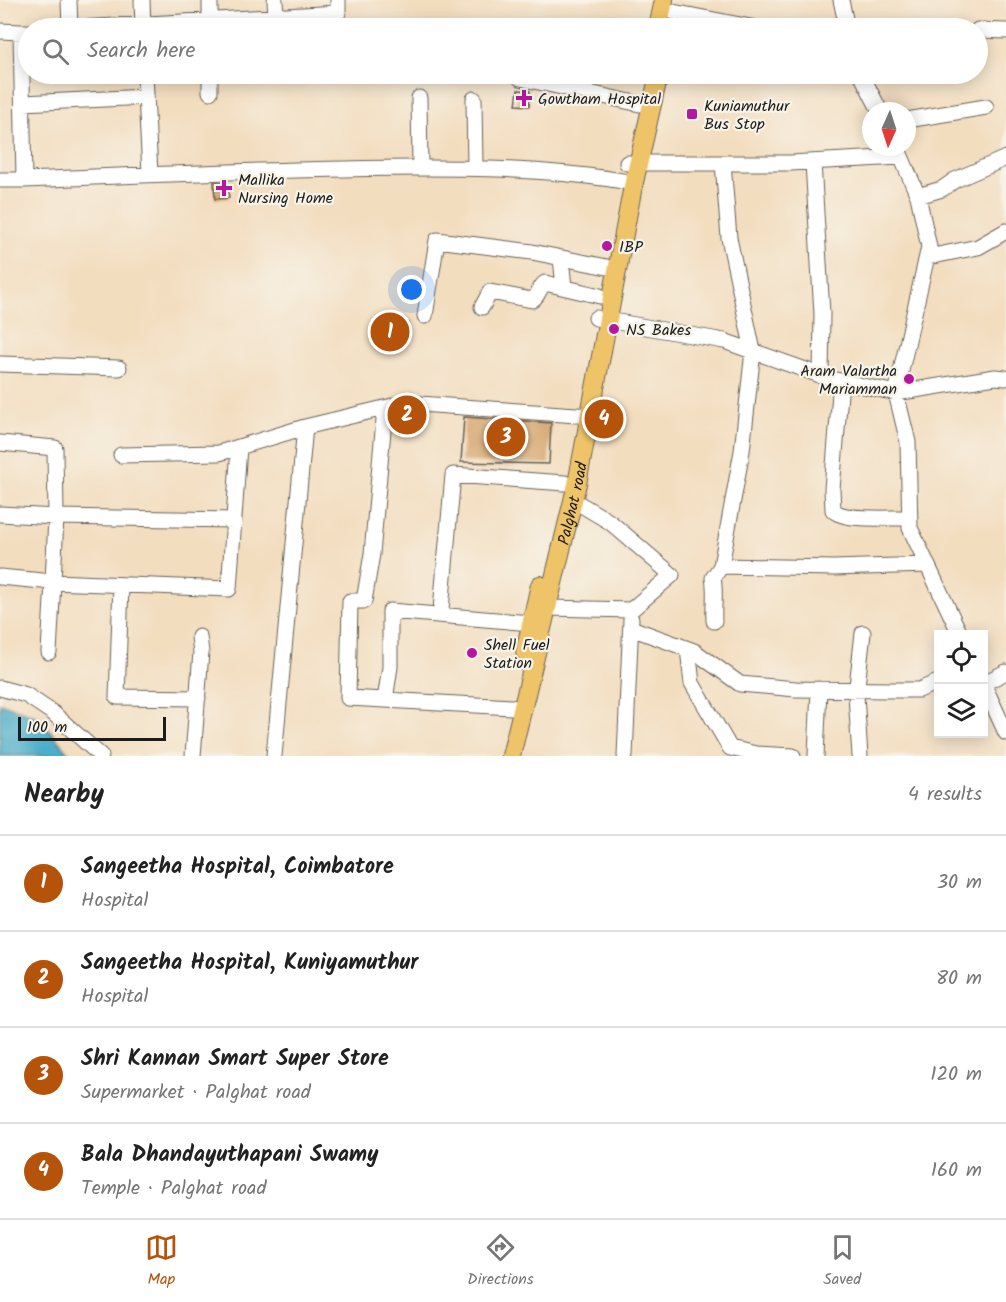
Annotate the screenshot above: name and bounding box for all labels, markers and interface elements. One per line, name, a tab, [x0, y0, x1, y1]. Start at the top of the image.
search box	[18, 18, 988, 84]
text: Search here	[87, 34, 195, 69]
icon: search	[39, 35, 72, 68]
place label: Gowtham Hospital	[538, 87, 661, 112]
marker: Gowtham Hospital	[515, 89, 533, 107]
place label: Kuniamuthur Bus Stop	[704, 94, 791, 137]
north arrow	[862, 102, 916, 156]
marker: Kuniamuthur Bus Stop	[685, 107, 699, 121]
place label: Mallika Nursing Home	[238, 168, 333, 211]
marker: Mallika Nursing Home	[215, 179, 233, 197]
place label: IBP	[619, 235, 643, 260]
marker: IBP	[600, 239, 614, 253]
your location	[397, 275, 426, 304]
pin: 1	[370, 310, 410, 354]
place label: NS Bakes	[626, 318, 691, 343]
marker: NS Bakes	[607, 322, 621, 336]
place label: Aram Valartha Mariamman	[800, 359, 897, 402]
marker: Aram Valartha Mariamman	[902, 372, 916, 386]
pin: 2	[388, 392, 426, 438]
pin: 4	[584, 396, 624, 442]
pin: 3	[486, 414, 526, 460]
street label: Palghat road	[552, 459, 595, 548]
map controls	[934, 630, 988, 738]
button: locate	[934, 630, 988, 684]
place label: Shell Fuel Station	[484, 633, 550, 676]
marker: Shell Fuel Station	[465, 646, 479, 660]
button: layers	[934, 684, 988, 738]
scale bar	[18, 714, 166, 742]
text: 100 m	[27, 715, 67, 740]
text: Nearby	[24, 774, 104, 816]
text: 4 results	[908, 779, 982, 811]
text: Sangeetha Hospital, Coimbatore	[81, 850, 394, 885]
text: 1	[40, 867, 47, 899]
text: 30 m	[937, 867, 982, 899]
text: Hospital	[81, 885, 148, 917]
text: Sangeetha Hospital, Kuniyamuthur	[81, 946, 418, 981]
text: 2	[38, 963, 49, 995]
text: 80 m	[936, 963, 982, 995]
text: Hospital	[81, 981, 148, 1013]
text: Shri Kannan Smart Super Store	[81, 1042, 389, 1077]
text: 3	[38, 1059, 49, 1091]
text: 120 m	[930, 1059, 982, 1091]
text: Supermarket · Palghat road	[81, 1077, 311, 1109]
text: Bala Dhandayuthapani Swamy	[81, 1138, 379, 1173]
text: 4	[38, 1155, 49, 1187]
text: 160 m	[931, 1155, 982, 1187]
text: Temple · Palghat road	[81, 1173, 266, 1205]
tab: Map	[145, 1231, 178, 1292]
tab: Directions	[467, 1231, 534, 1292]
tab: Saved	[823, 1231, 861, 1292]

